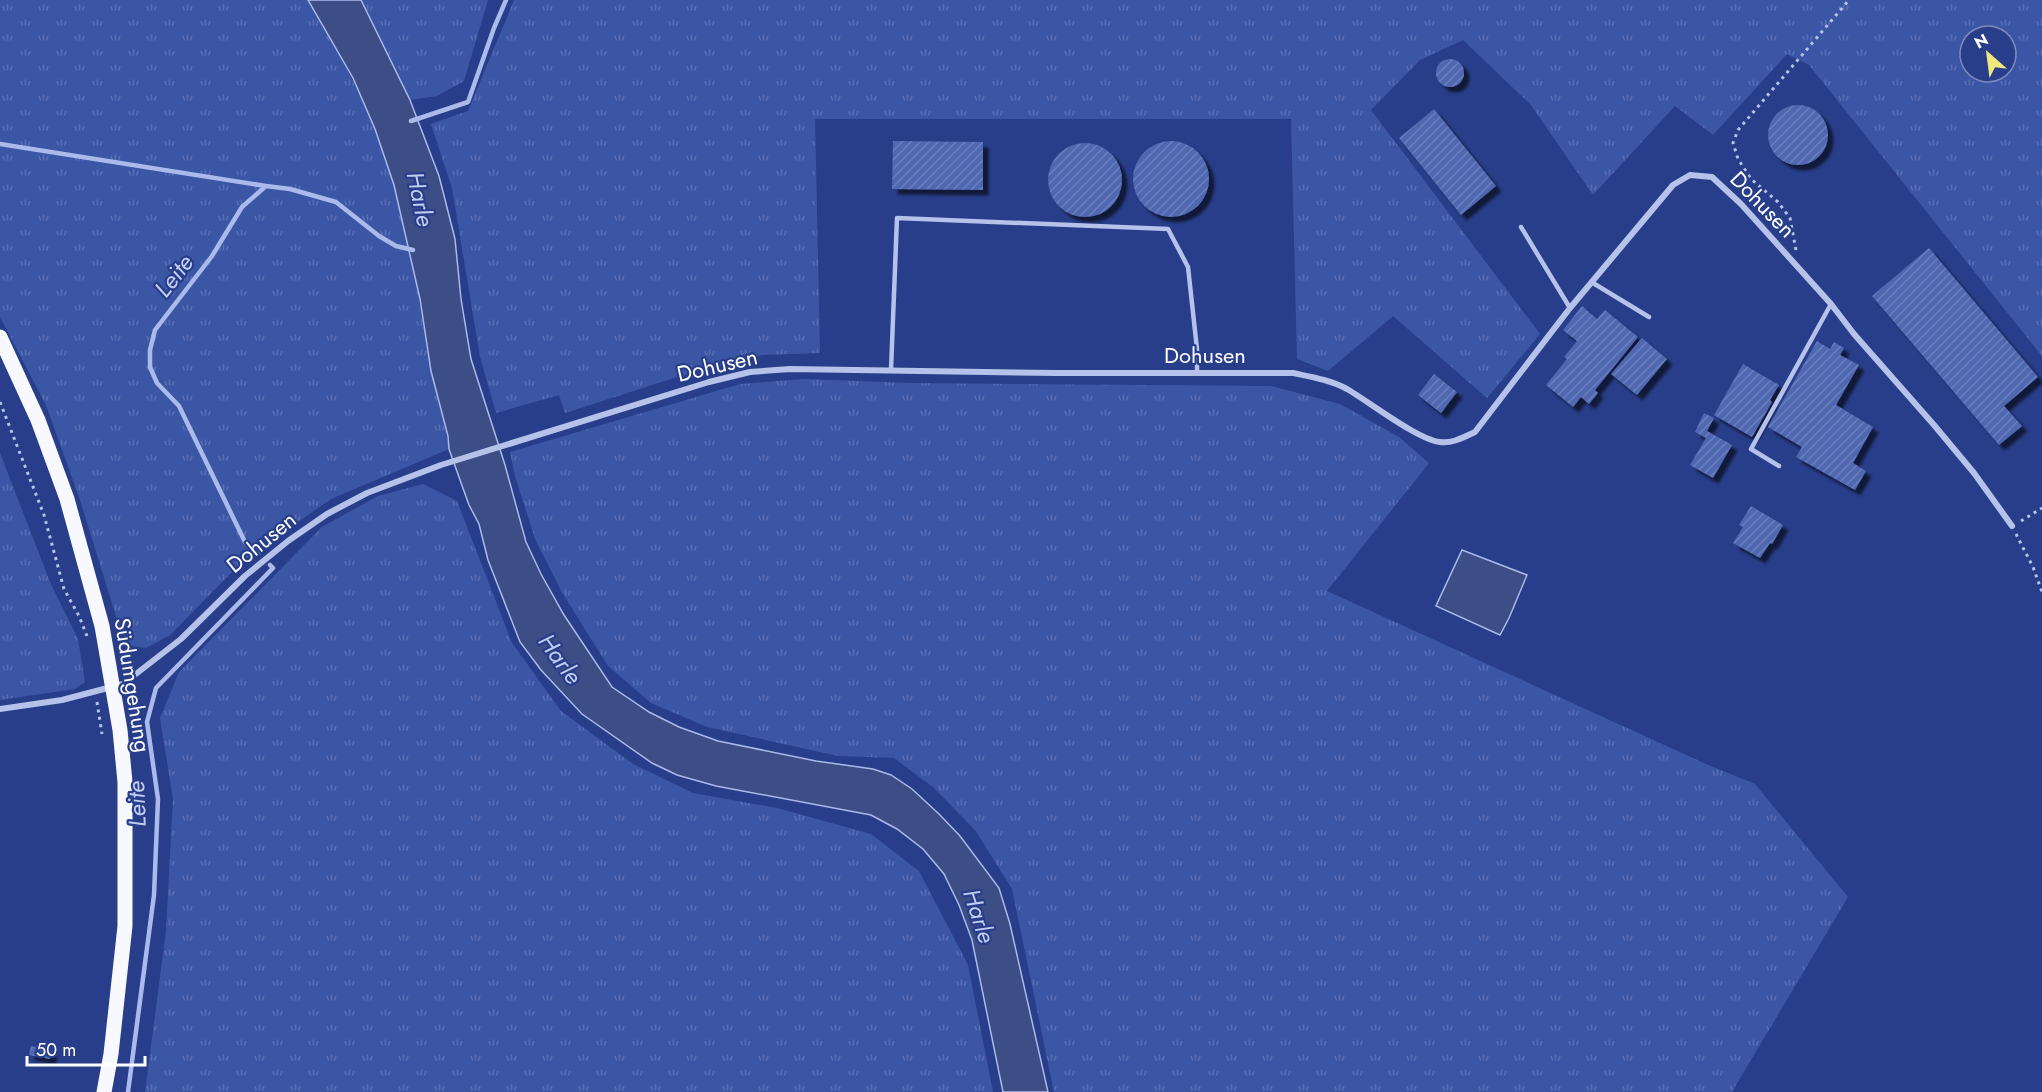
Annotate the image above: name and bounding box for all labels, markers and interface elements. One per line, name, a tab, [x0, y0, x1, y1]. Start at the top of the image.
north arrow	[1958, 24, 2018, 84]
text: N	[1970, 28, 1992, 54]
street label: Dohusen	[1723, 163, 1803, 245]
water label: Harle	[398, 168, 443, 230]
water label: Leite	[146, 247, 202, 305]
street label: Dohusen	[1164, 339, 1246, 371]
street label: Dohusen	[674, 340, 760, 390]
street label: Dohusen	[219, 504, 303, 580]
street label: Südumgehung	[107, 615, 159, 755]
water label: Harle	[530, 626, 591, 691]
water label: Leite	[118, 780, 155, 828]
water label: Harle	[954, 884, 1005, 948]
scale bar	[27, 1029, 146, 1067]
text: 50 m	[36, 1037, 76, 1063]

